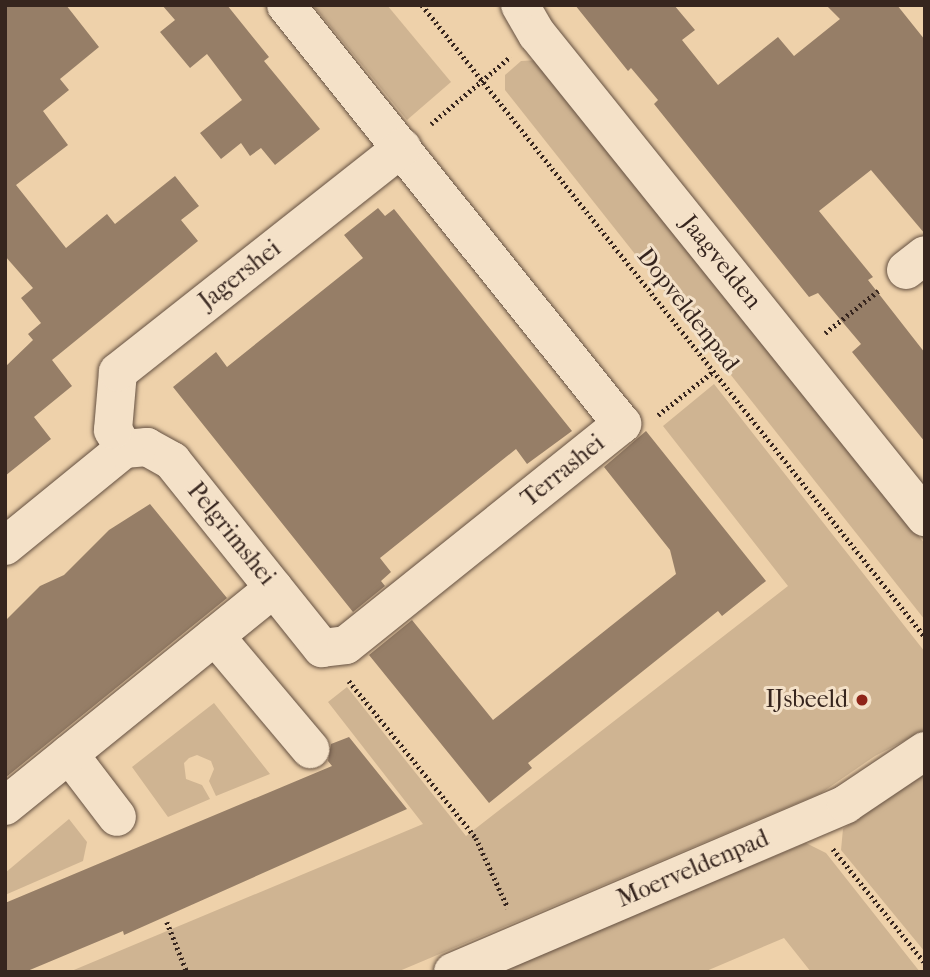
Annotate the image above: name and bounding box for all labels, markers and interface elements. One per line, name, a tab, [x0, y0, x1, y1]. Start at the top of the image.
street label: Jaagvelden	[674, 209, 768, 315]
street label: Jagershei	[193, 234, 287, 316]
street label: Dopveldenpad	[631, 242, 745, 378]
street label: Terrashei	[516, 429, 610, 513]
street label: Pelgrimshei	[181, 477, 281, 591]
place label: IJsbeeld	[766, 686, 848, 714]
marker: IJsbeeld	[854, 692, 870, 708]
street label: Moerveldenpad	[613, 824, 773, 914]

